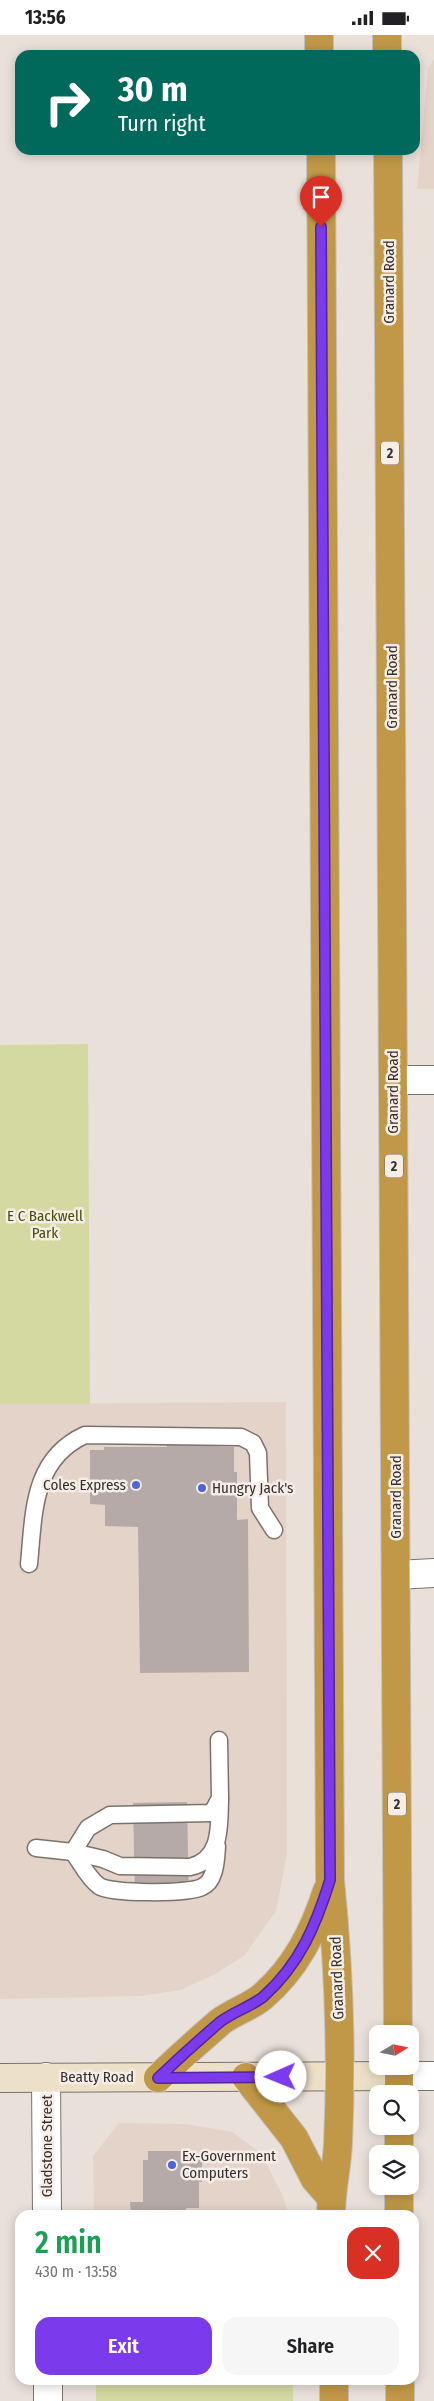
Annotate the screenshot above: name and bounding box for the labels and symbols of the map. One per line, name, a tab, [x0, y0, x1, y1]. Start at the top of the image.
pin	[300, 176, 342, 227]
street label: Granard Road	[380, 240, 398, 324]
road number: 2	[381, 441, 399, 464]
street label: Granard Road	[383, 645, 401, 729]
street label: Granard Road	[384, 1050, 402, 1134]
road number: 2	[385, 1155, 403, 1177]
park label: E C Backwell Park	[7, 1207, 83, 1242]
street label: Granard Road	[387, 1455, 405, 1539]
place label: Coles Express	[43, 1476, 126, 1494]
marker: Coles Express	[130, 1479, 142, 1491]
place label: Hungry Jack's	[212, 1479, 293, 1497]
marker: Hungry Jack's	[196, 1482, 208, 1494]
road number: 2	[388, 1793, 406, 1815]
street label: Granard Road	[327, 1936, 347, 2020]
north arrow	[369, 2025, 419, 2075]
position arrow	[254, 2050, 306, 2102]
street label: Beatty Road	[60, 2068, 134, 2086]
street label: Gladstone Street	[38, 2095, 56, 2197]
place label: Ex-Government Computers	[182, 2147, 276, 2182]
marker: Ex-Government Computers	[166, 2159, 178, 2171]

